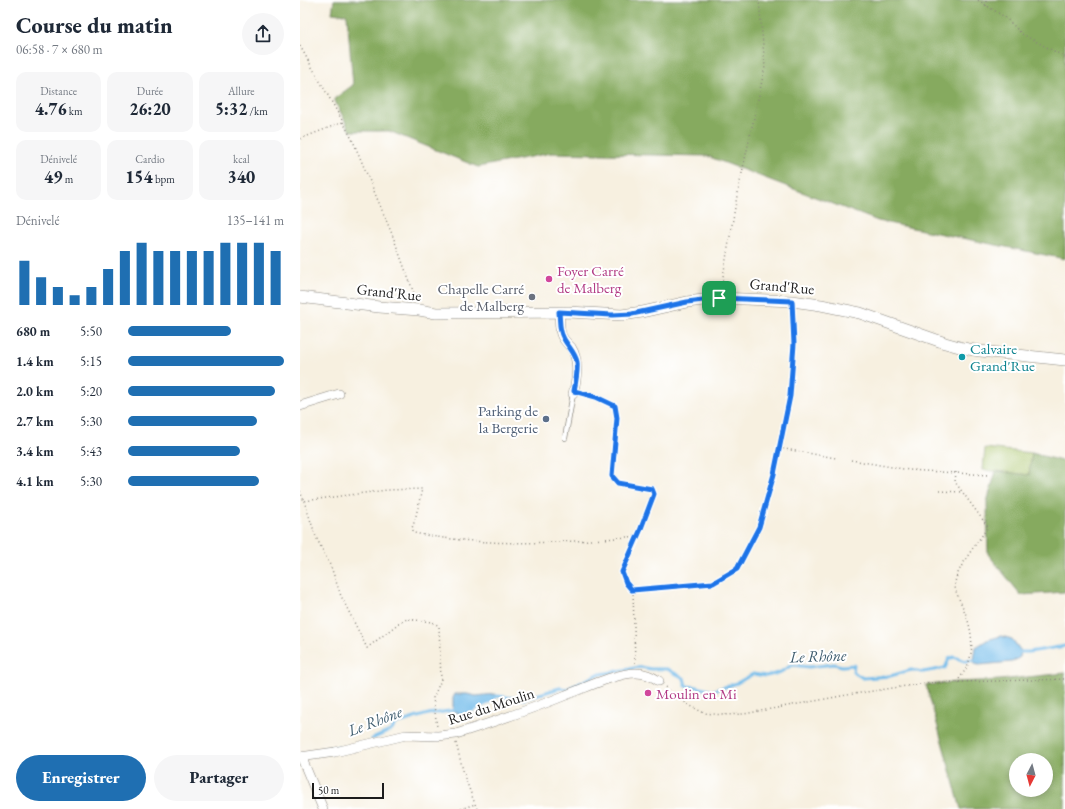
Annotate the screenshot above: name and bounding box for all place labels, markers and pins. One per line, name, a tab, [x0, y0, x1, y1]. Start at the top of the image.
place label: Foyer Carré de Malberg	[557, 261, 624, 297]
marker: Foyer Carré de Malberg	[544, 274, 554, 284]
place label: Chapelle Carré de Malberg	[437, 279, 524, 315]
pin	[702, 281, 736, 315]
marker: Chapelle Carré de Malberg	[527, 292, 537, 302]
place label: Calvaire Grand'Rue	[970, 339, 1035, 375]
marker: Calvaire Grand'Rue	[957, 352, 967, 362]
place label: Parking de la Bergerie	[478, 401, 538, 437]
marker: Parking de la Bergerie	[541, 414, 551, 424]
place label: Moulin en Mi	[656, 684, 737, 703]
marker: Moulin en Mi	[643, 688, 653, 698]

